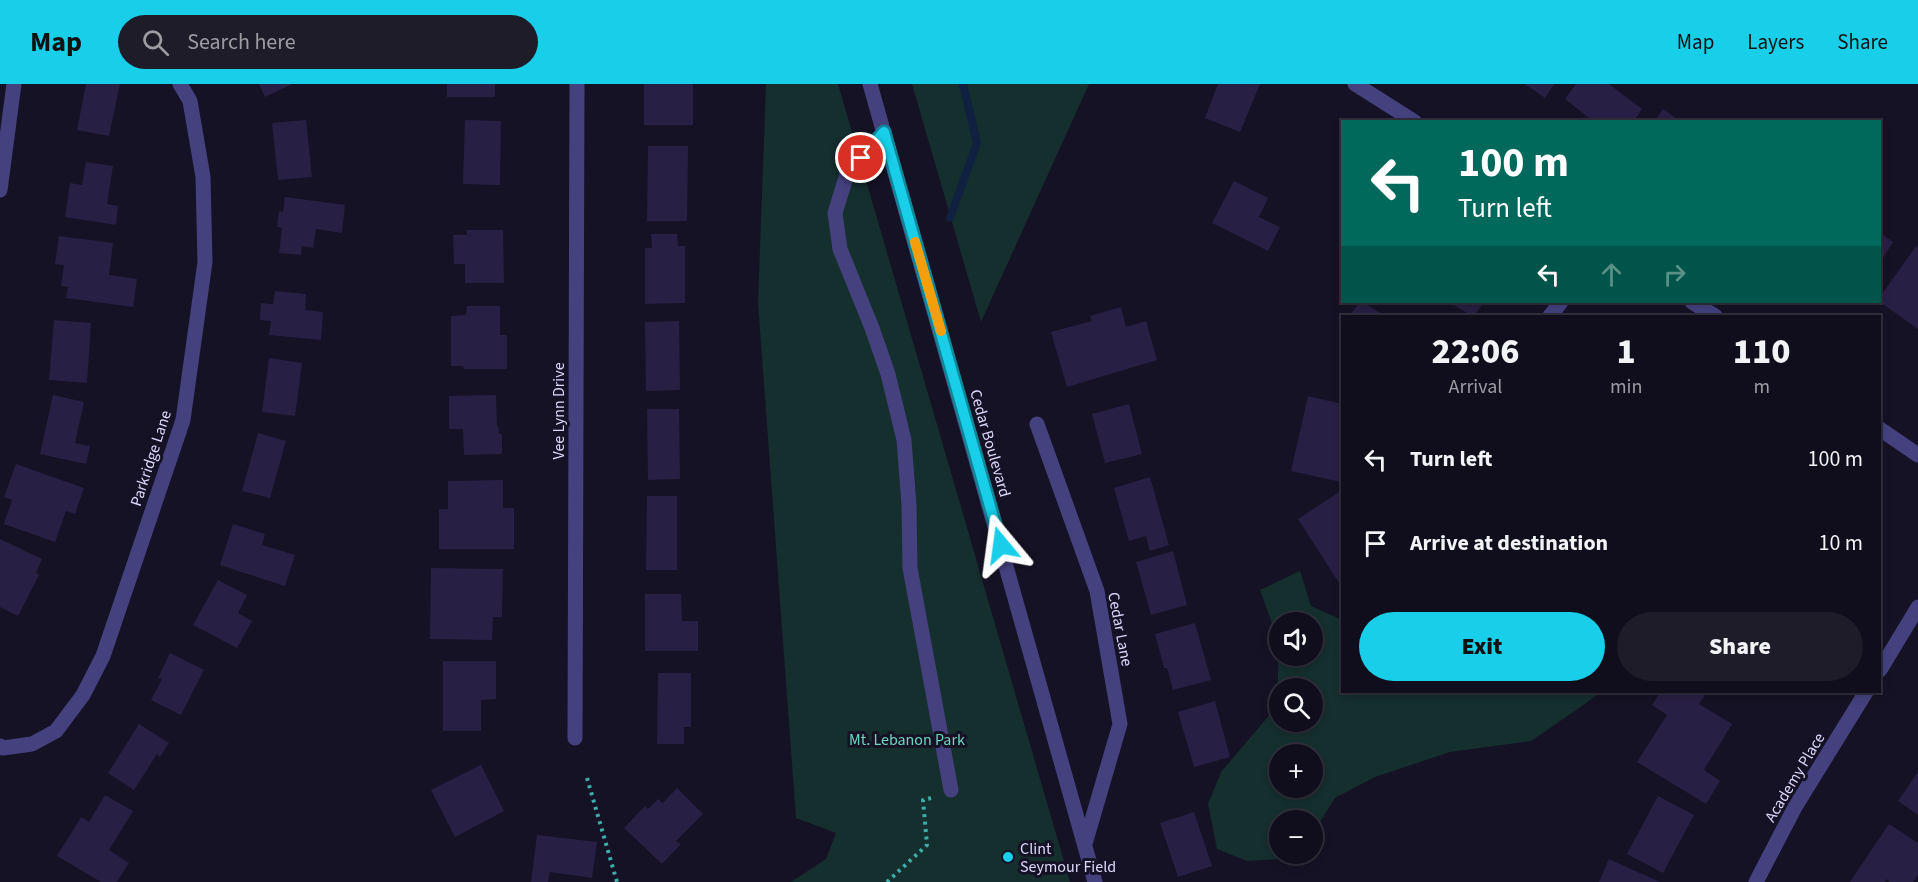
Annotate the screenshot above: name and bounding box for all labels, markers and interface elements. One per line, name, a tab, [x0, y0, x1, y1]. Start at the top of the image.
search box	[118, 15, 538, 69]
text: Map	[30, 22, 82, 62]
icon: search	[139, 26, 172, 59]
text: Search here	[187, 26, 296, 58]
text: Map	[1677, 27, 1714, 57]
text: Layers	[1747, 27, 1804, 57]
text: Share	[1837, 27, 1888, 57]
pin	[835, 132, 886, 183]
text: 100 m	[1458, 133, 1569, 193]
icon: arrive	[844, 141, 877, 174]
icon: left	[1359, 144, 1437, 222]
text: Turn left	[1458, 189, 1552, 228]
icon: left	[1532, 258, 1565, 291]
icon: ahead	[1595, 258, 1628, 291]
icon: right	[1658, 258, 1691, 291]
text: 22:06	[1431, 326, 1520, 377]
text: 1	[1617, 326, 1636, 377]
text: 110	[1733, 326, 1791, 377]
street label: Vee Lynn Drive	[548, 362, 570, 460]
text: Arrival	[1449, 373, 1502, 401]
text: min	[1610, 373, 1642, 401]
text: m	[1753, 373, 1770, 401]
street label: Cedar Boulevard	[964, 387, 1016, 500]
street label: Parkridge Lane	[125, 407, 177, 509]
icon: left	[1359, 443, 1392, 476]
text: Turn left	[1410, 443, 1492, 475]
text: 100 m	[1808, 443, 1863, 475]
position arrow	[969, 513, 1033, 577]
icon: arrive	[1359, 527, 1392, 560]
text: Arrive at destination	[1410, 527, 1608, 559]
text: 10 m	[1818, 527, 1863, 559]
street label: Cedar Lane	[1102, 590, 1138, 668]
map controls	[1269, 612, 1323, 864]
button: sound	[1269, 612, 1323, 666]
button: Exit	[1359, 612, 1605, 681]
button: Share	[1617, 612, 1863, 681]
button: search	[1269, 678, 1323, 732]
park label: Mt. Lebanon Park	[849, 729, 965, 751]
street label: Academy Place	[1759, 729, 1830, 826]
button: +	[1269, 744, 1323, 798]
button: −	[1269, 810, 1323, 864]
place label: Clint Seymour Field	[1020, 838, 1116, 878]
marker: Clint Seymour Field	[1001, 850, 1015, 864]

